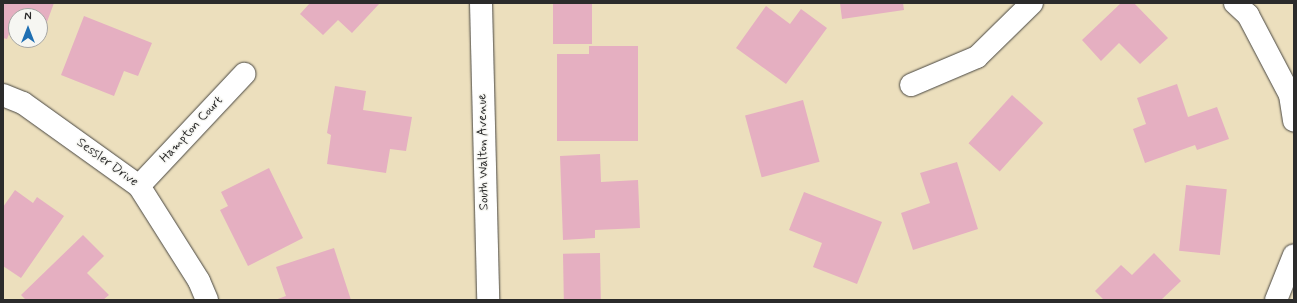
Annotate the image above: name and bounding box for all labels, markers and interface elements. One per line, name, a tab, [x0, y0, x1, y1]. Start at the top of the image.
north arrow	[8, 8, 48, 48]
text: N	[24, 10, 32, 24]
street label: Hampton Court	[157, 93, 227, 167]
street label: South Walton Avenue	[475, 94, 493, 210]
street label: Sessler Drive	[73, 136, 141, 190]

